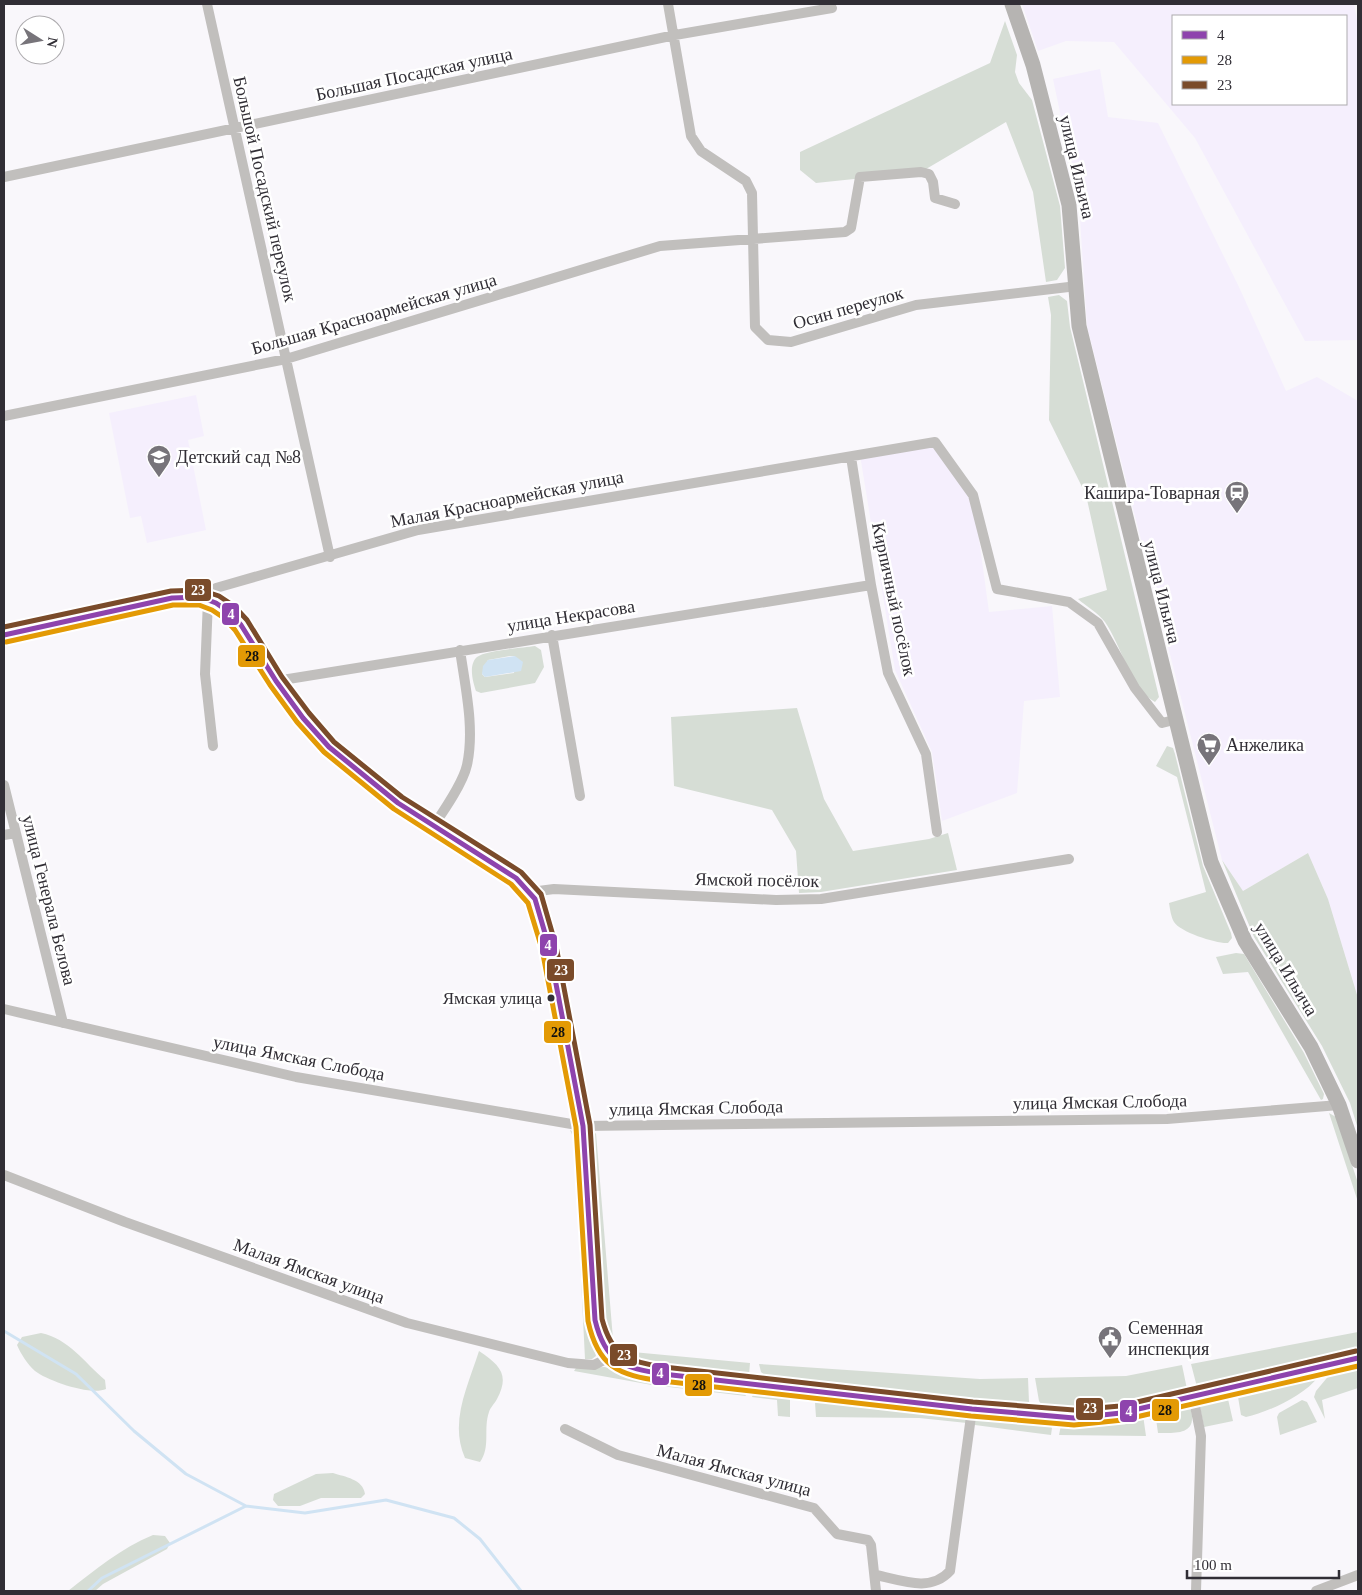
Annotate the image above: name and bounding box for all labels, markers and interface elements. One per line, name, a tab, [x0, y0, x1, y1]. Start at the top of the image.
north arrow	[15, 15, 65, 65]
legend	[1172, 15, 1347, 105]
text: 4	[1217, 27, 1225, 43]
text: N	[44, 36, 61, 49]
street label: Большая Посадская улица	[314, 43, 514, 105]
text: 28	[1217, 52, 1232, 68]
street label: Большой Посадский переулок	[229, 74, 301, 304]
text: 23	[1217, 77, 1232, 93]
street label: улица Ильича	[1055, 113, 1099, 221]
street label: Большая Красноармейская улица	[249, 269, 499, 359]
street label: Осин переулок	[791, 283, 906, 333]
school or university icon: Детский сад №8	[146, 444, 172, 478]
place label: Детский сад №8	[176, 447, 301, 467]
street label: Малая Красноармейская улица	[389, 467, 625, 531]
station icon: Кашира-Товарная	[1224, 480, 1250, 514]
place label: Кашира-Товарная	[1084, 483, 1220, 503]
street label: Кирпичный посёлок	[868, 520, 920, 678]
street label: улица Ильича	[1139, 538, 1185, 646]
line badge: 23	[184, 578, 212, 602]
text: 23	[191, 583, 205, 598]
street label: улица Некрасова	[506, 596, 636, 636]
line badge: 4	[221, 602, 240, 626]
text: 4	[228, 607, 235, 622]
line badge: 28	[237, 644, 266, 668]
text: 28	[245, 649, 259, 664]
supermarket icon: Анжелика	[1196, 732, 1222, 766]
place label: Анжелика	[1226, 735, 1304, 755]
street label: улица Генерала Белова	[18, 813, 80, 987]
street label: Ямской посёлок	[695, 869, 819, 891]
street label: улица Ильича	[1250, 919, 1322, 1020]
line badge: 4	[539, 933, 558, 957]
text: 4	[545, 938, 552, 953]
line badge: 23	[546, 958, 575, 982]
text: 23	[554, 963, 568, 978]
place label: Ямская улица	[443, 989, 542, 1008]
marker: Ямская улица	[546, 993, 556, 1003]
line badge: 28	[543, 1020, 572, 1044]
text: 28	[551, 1025, 565, 1040]
street label: улица Ямская Слобода	[212, 1032, 386, 1084]
street label: улица Ямская Слобода	[1013, 1090, 1187, 1114]
street label: улица Ямская Слобода	[609, 1096, 783, 1120]
street label: Малая Ямская улица	[231, 1234, 387, 1308]
place label: Семенная инспекция	[1128, 1318, 1209, 1359]
public building icon: Семенная инспекция	[1097, 1325, 1123, 1359]
line badge: 23	[609, 1343, 638, 1367]
text: 23	[617, 1348, 631, 1363]
line badge: 4	[651, 1362, 670, 1386]
text: 4	[657, 1366, 664, 1381]
line badge: 28	[684, 1373, 713, 1397]
text: 28	[692, 1378, 706, 1393]
line badge: 23	[1075, 1397, 1104, 1421]
line badge: 28	[1151, 1398, 1180, 1422]
line badge: 4	[1119, 1399, 1138, 1423]
text: 23	[1083, 1401, 1097, 1416]
text: 28	[1158, 1403, 1172, 1418]
text: 4	[1126, 1404, 1133, 1419]
street label: Малая Ямская улица	[655, 1440, 813, 1500]
scale bar	[1187, 1548, 1340, 1580]
text: 100 m	[1194, 1557, 1232, 1573]

